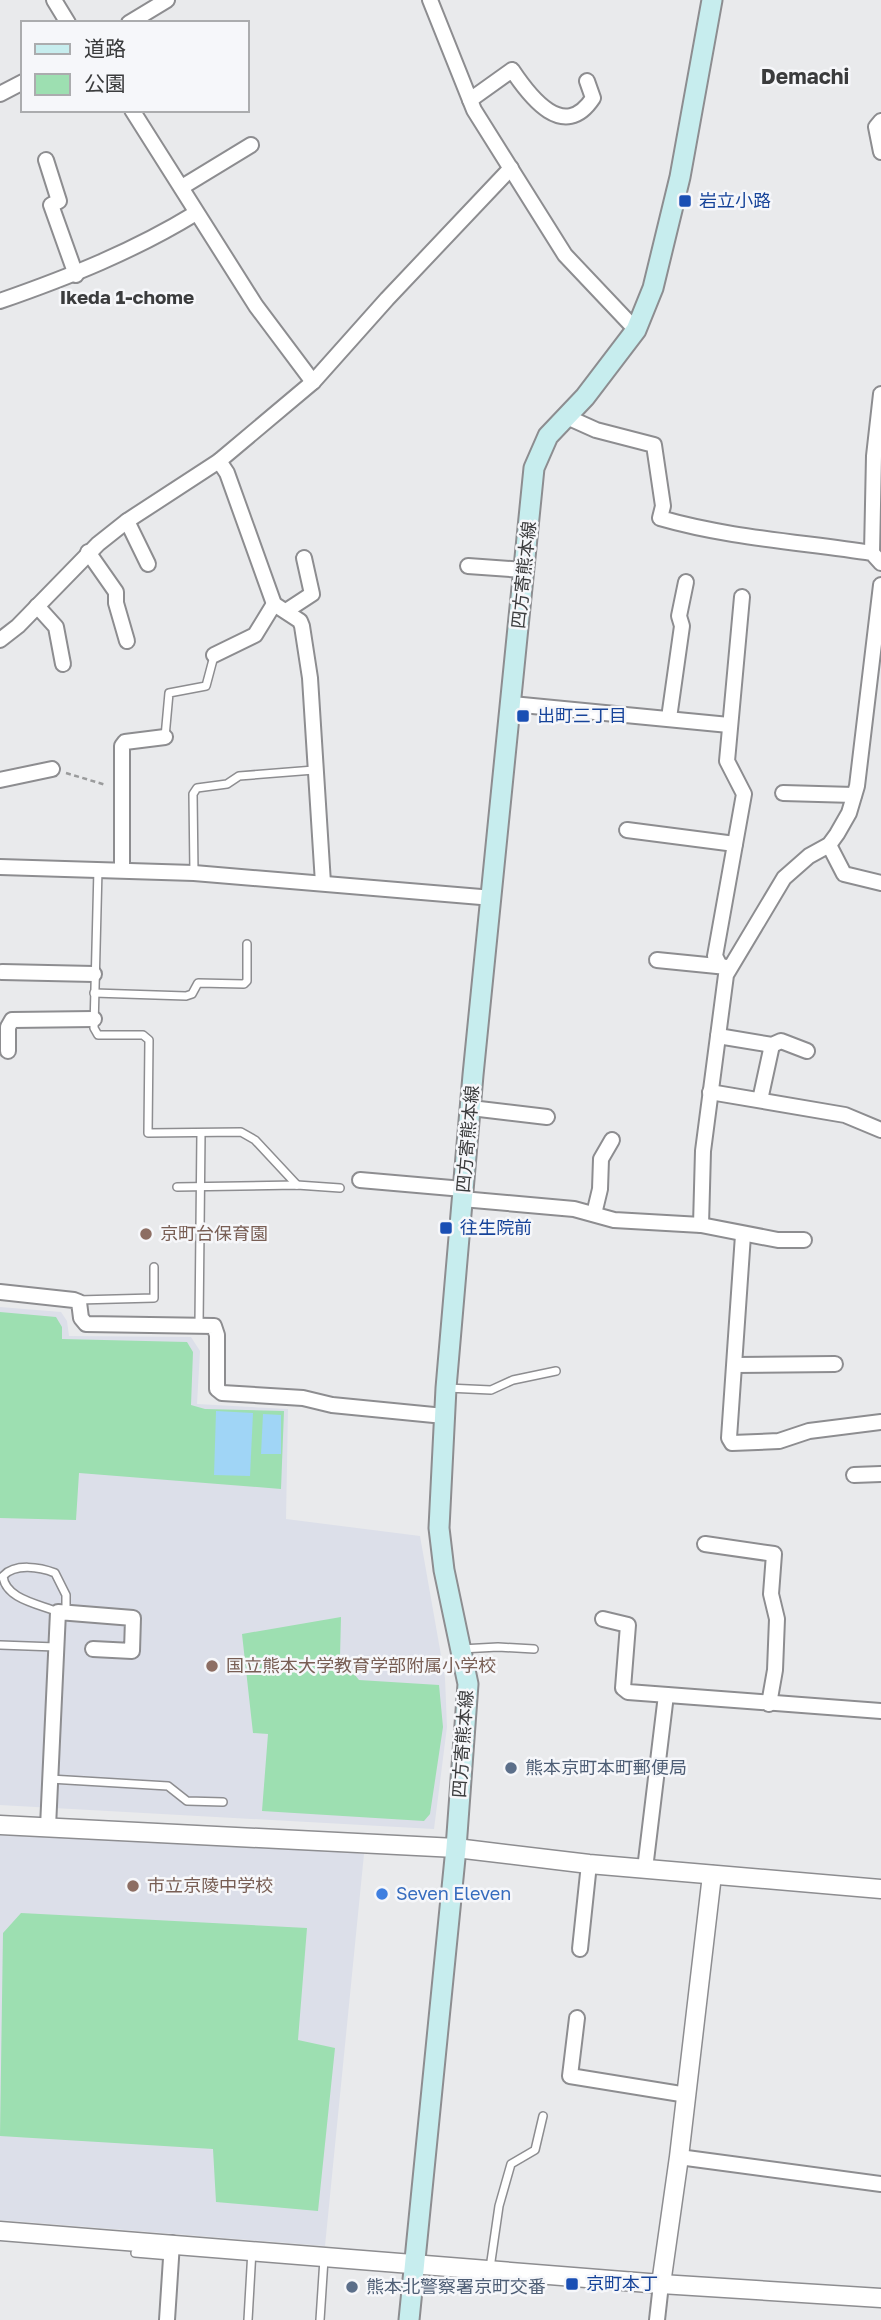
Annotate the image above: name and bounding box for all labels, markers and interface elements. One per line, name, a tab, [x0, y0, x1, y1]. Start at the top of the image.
legend	[21, 21, 248, 112]
text: 道路	[84, 35, 126, 61]
district label: Demachi	[761, 63, 849, 89]
text: 公園	[84, 70, 126, 96]
place label: 岩立小路	[699, 189, 771, 211]
marker: 岩立小路	[677, 193, 693, 209]
district label: Ikeda 1-chome	[60, 285, 194, 308]
street label: 四方寄熊本線	[506, 520, 540, 630]
place label: 出町三丁目	[537, 704, 627, 726]
marker: 出町三丁目	[515, 708, 531, 724]
street label: 四方寄熊本線	[451, 1084, 483, 1194]
place label: 往生院前	[460, 1216, 532, 1238]
marker: 往生院前	[438, 1220, 454, 1236]
place label: 京町台保育園	[160, 1222, 268, 1244]
marker: 京町台保育園	[138, 1226, 154, 1242]
place label: 国立熊本大学教育学部附属小学校	[226, 1654, 496, 1676]
marker: 国立熊本大学教育学部附属小学校	[204, 1658, 220, 1674]
street label: 四方寄熊本線	[447, 1689, 477, 1799]
place label: 熊本京町本町郵便局	[525, 1756, 687, 1778]
marker: 熊本京町本町郵便局	[503, 1760, 519, 1776]
place label: 市立京陵中学校	[147, 1874, 273, 1896]
marker: 市立京陵中学校	[125, 1878, 141, 1894]
place label: Seven Eleven	[396, 1882, 511, 1904]
marker: Seven Eleven	[374, 1886, 390, 1902]
place label: 京町本丁	[586, 2272, 658, 2294]
place label: 熊本北警察署京町交番	[366, 2275, 546, 2297]
marker: 京町本丁	[564, 2276, 580, 2292]
marker: 熊本北警察署京町交番	[344, 2279, 360, 2295]

